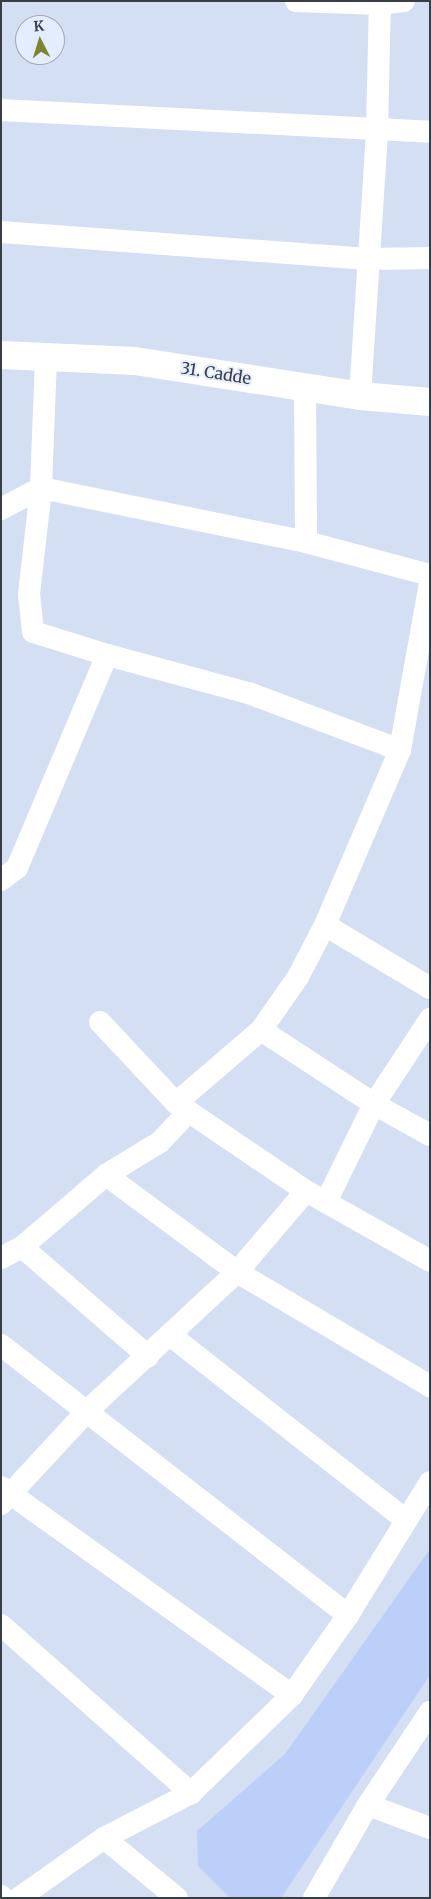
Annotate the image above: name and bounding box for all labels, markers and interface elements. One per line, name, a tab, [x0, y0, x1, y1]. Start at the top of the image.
north arrow	[15, 15, 65, 65]
text: K	[33, 17, 45, 35]
street label: 31. Cadde	[180, 358, 252, 388]

